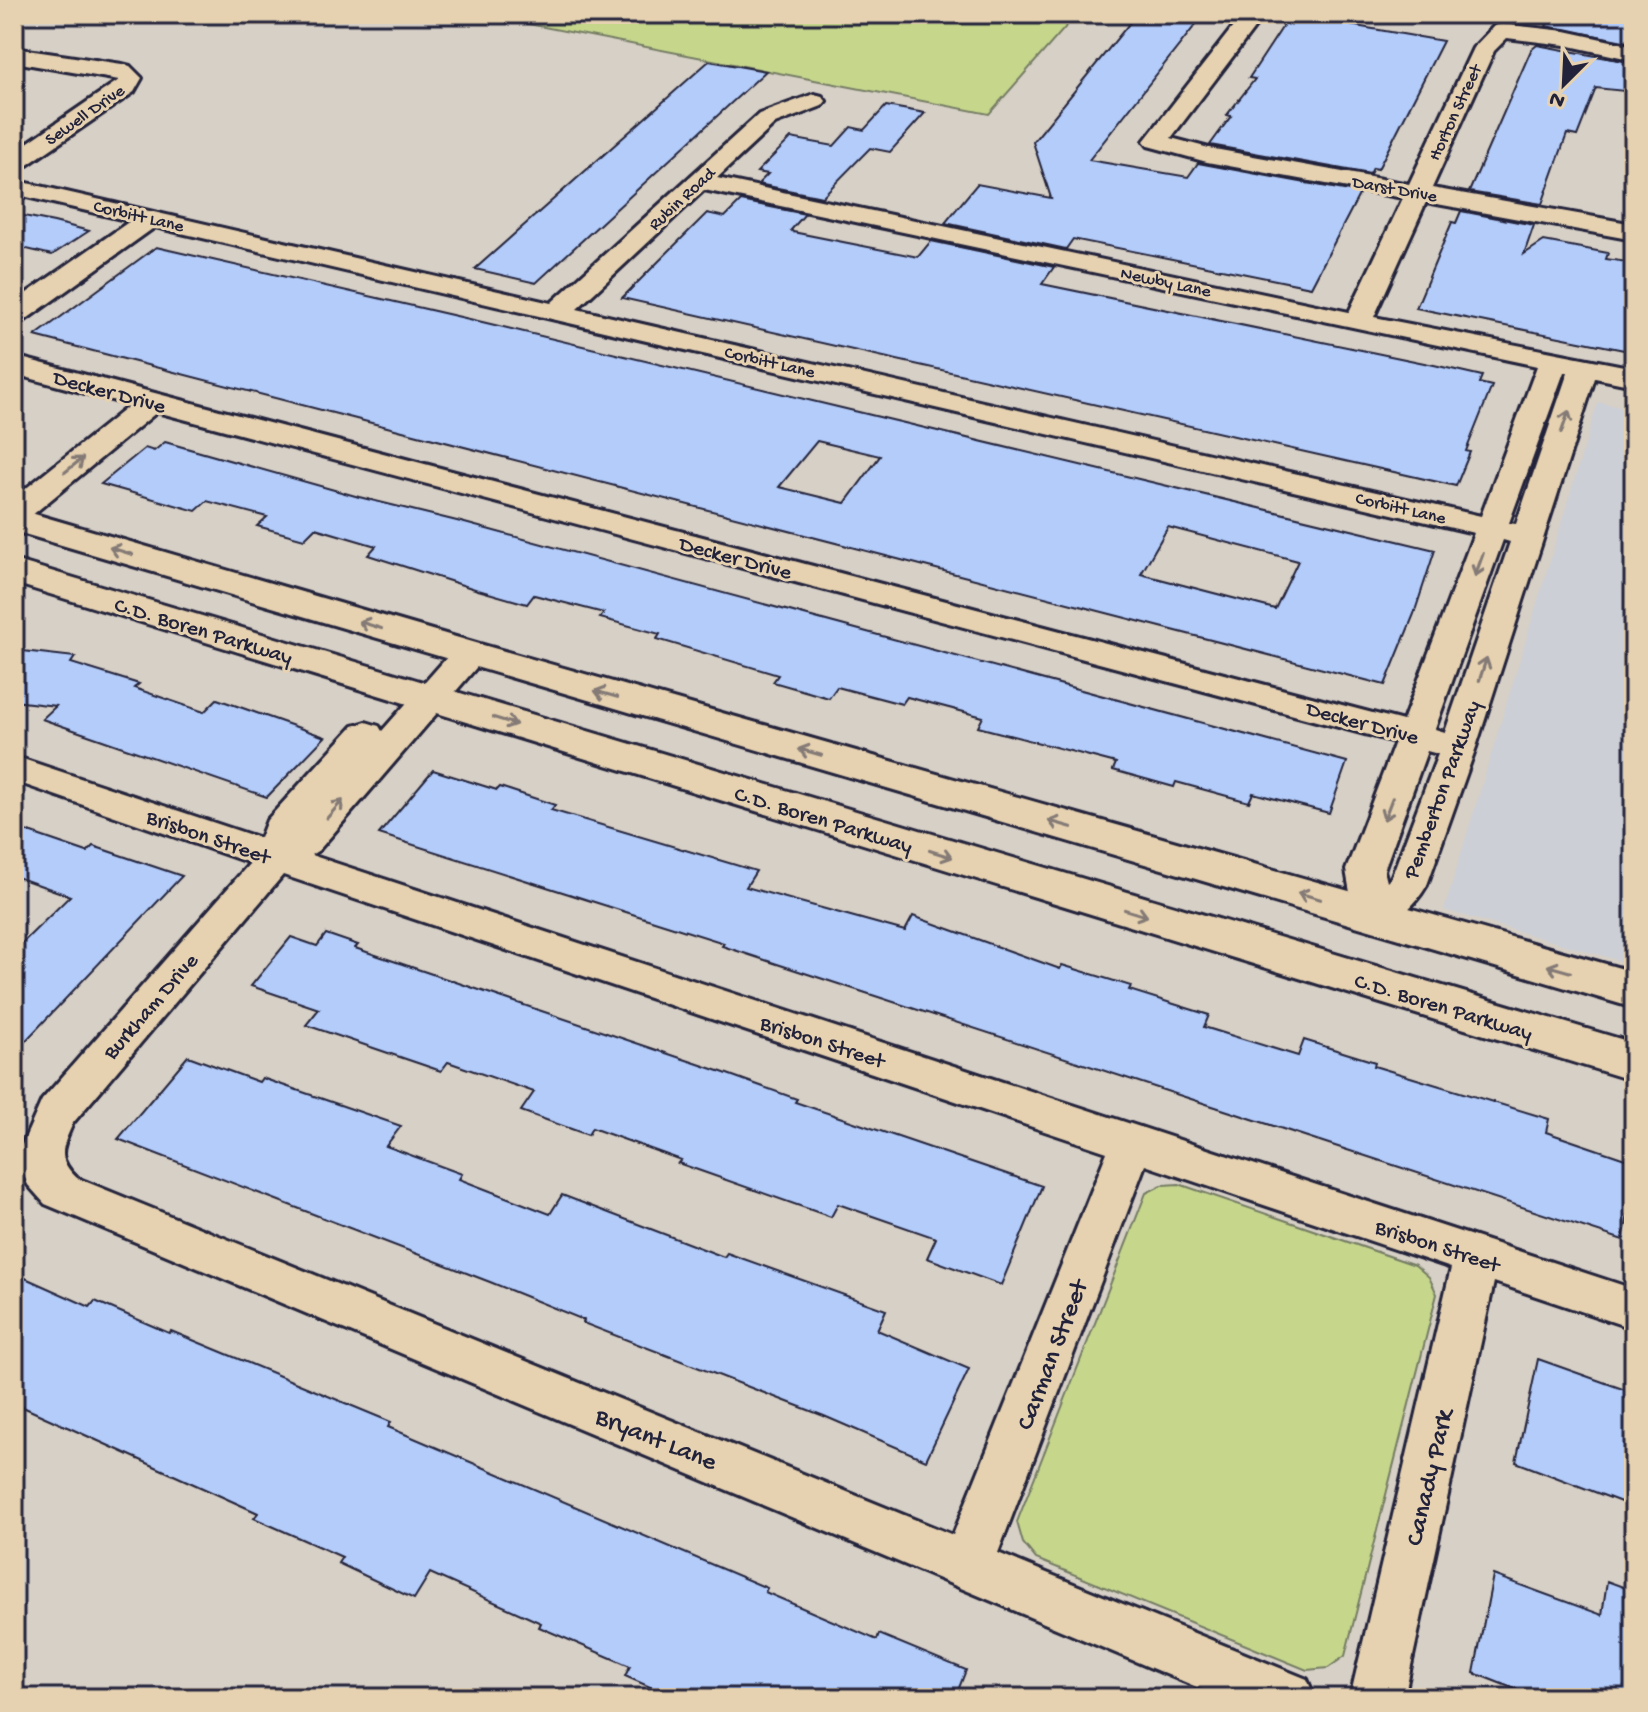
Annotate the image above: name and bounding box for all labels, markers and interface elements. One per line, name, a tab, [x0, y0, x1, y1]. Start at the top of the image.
north arrow	[1524, 44, 1604, 124]
street label: Horton Street	[1425, 60, 1488, 164]
street label: Sewell Drive	[42, 81, 130, 151]
text: N	[1546, 84, 1569, 113]
street label: Rubin Road	[645, 163, 721, 236]
street label: Darst Drive	[1350, 173, 1439, 208]
street label: Corbitt Lane	[91, 197, 186, 238]
street label: Newby Lane	[1118, 264, 1213, 303]
street label: Corbitt Lane	[722, 343, 817, 384]
street label: Decker Drive	[48, 366, 169, 422]
one-way arrow	[1559, 410, 1574, 435]
one-way arrow	[63, 456, 84, 474]
street label: Corbitt Lane	[1353, 489, 1448, 530]
street label: Decker Drive	[674, 532, 795, 588]
one-way arrow	[108, 543, 134, 558]
one-way arrow	[1470, 552, 1485, 577]
street label: C.D. Boren Parkway	[111, 593, 295, 672]
one-way arrow	[358, 617, 383, 631]
one-way arrow	[1477, 657, 1492, 682]
one-way arrow	[594, 686, 620, 701]
street label: Decker Drive	[1301, 697, 1422, 753]
street label: Pemberton Parkway	[1399, 697, 1488, 884]
one-way arrow	[492, 714, 518, 729]
one-way arrow	[797, 744, 823, 759]
street label: C.D. Boren Parkway	[731, 782, 915, 861]
one-way arrow	[1380, 796, 1394, 821]
one-way arrow	[325, 799, 343, 820]
street label: Brisbon Street	[141, 805, 275, 873]
one-way arrow	[1047, 816, 1073, 831]
one-way arrow	[929, 847, 954, 862]
one-way arrow	[1297, 888, 1323, 903]
one-way arrow	[1123, 906, 1149, 921]
street label: Burkham Drive	[98, 949, 206, 1067]
one-way arrow	[1547, 960, 1573, 975]
street label: C.D. Boren Parkway	[1351, 969, 1535, 1048]
street label: Brisbon Street	[755, 1011, 889, 1077]
street label: Brisbon Street	[1370, 1215, 1504, 1281]
street label: Carman Street	[1011, 1274, 1098, 1435]
street label: Bryant Lane	[589, 1402, 721, 1480]
street label: Canady Park	[1401, 1404, 1463, 1549]

